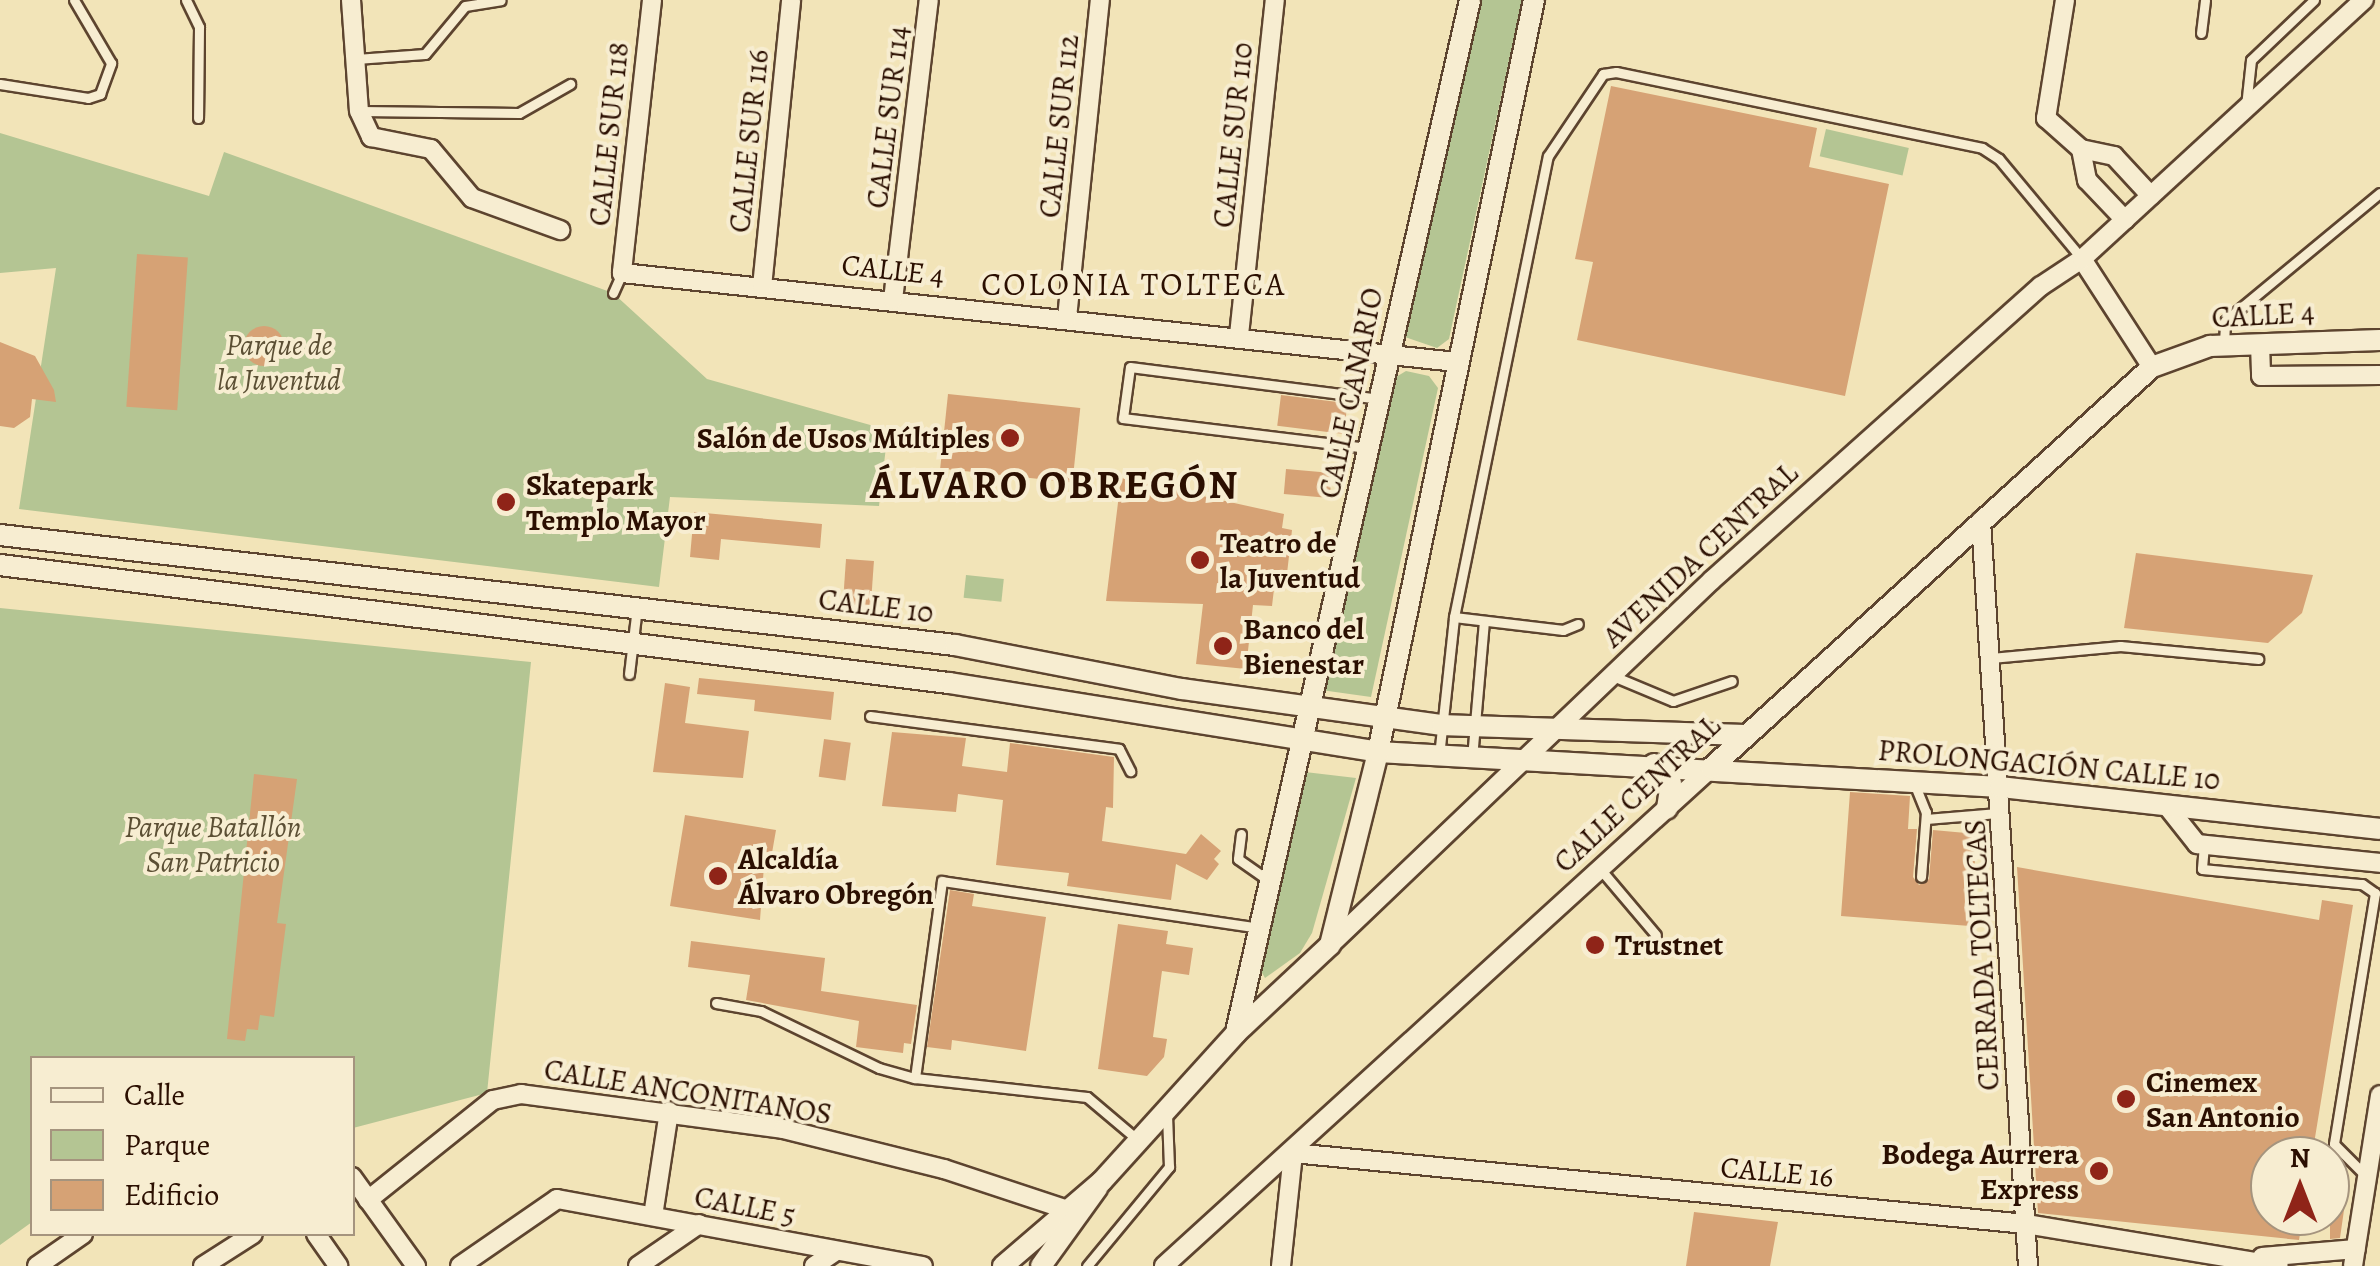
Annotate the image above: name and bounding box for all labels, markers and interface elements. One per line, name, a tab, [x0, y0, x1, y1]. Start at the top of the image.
street label: CALLE SUR 114	[859, 24, 917, 210]
street label: CALLE SUR 112	[1031, 32, 1087, 220]
street label: CALLE SUR 118	[581, 40, 637, 228]
street label: CALLE SUR 110	[1205, 40, 1261, 230]
street label: CALLE SUR 116	[721, 48, 777, 234]
street label: CALLE 4	[840, 247, 946, 293]
district label: COLONIA TOLTECA	[981, 265, 1287, 303]
street label: CALLE CANARIO	[1311, 284, 1391, 502]
street label: CALLE 4	[2211, 294, 2315, 336]
park label: Parque de la Juventud	[217, 327, 341, 398]
place label: Salón de Usos Múltiples	[697, 420, 990, 456]
marker: Salón de Usos Múltiples	[999, 427, 1021, 449]
street label: AVENIDA CENTRAL	[1595, 455, 1805, 655]
district label: ÁLVARO OBREGÓN	[870, 461, 1240, 509]
place label: Skatepark Templo Mayor	[526, 467, 706, 538]
marker: Skatepark Templo Mayor	[495, 491, 517, 513]
place label: Teatro de la Juventud	[1220, 525, 1360, 596]
marker: Teatro de la Juventud	[1189, 549, 1211, 571]
street label: CALLE 10	[817, 581, 935, 631]
place label: Banco del Bienestar	[1243, 611, 1364, 682]
marker: Banco del Bienestar	[1212, 635, 1234, 657]
street label: CALLE CENTRAL	[1546, 708, 1728, 880]
street label: PROLONGACIÓN CALLE 10	[1876, 732, 2222, 798]
park label: Parque Batallón San Patricio	[125, 809, 301, 880]
street label: CERRADA TOLTECAS	[1957, 819, 2007, 1091]
place label: Alcaldía Álvaro Obregón	[738, 841, 934, 912]
marker: Alcaldía Álvaro Obregón	[707, 865, 729, 887]
place label: Trustnet	[1615, 927, 1723, 963]
marker: Trustnet	[1584, 934, 1606, 956]
street label: CALLE ANCONITANOS	[542, 1051, 834, 1133]
legend	[30, 1056, 355, 1236]
place label: Cinemex San Antonio	[2146, 1064, 2300, 1134]
text: Calle	[124, 1075, 185, 1115]
marker: Cinemex San Antonio	[2115, 1088, 2137, 1110]
text: Parque	[124, 1125, 210, 1165]
place label: Bodega Aurrera Express	[1881, 1136, 2079, 1206]
north arrow	[2250, 1136, 2350, 1236]
text: N	[2290, 1139, 2310, 1177]
street label: CALLE 16	[1719, 1149, 1835, 1195]
marker: Bodega Aurrera Express	[2088, 1160, 2110, 1182]
text: Edificio	[124, 1175, 219, 1215]
street label: CALLE 5	[691, 1179, 799, 1233]

